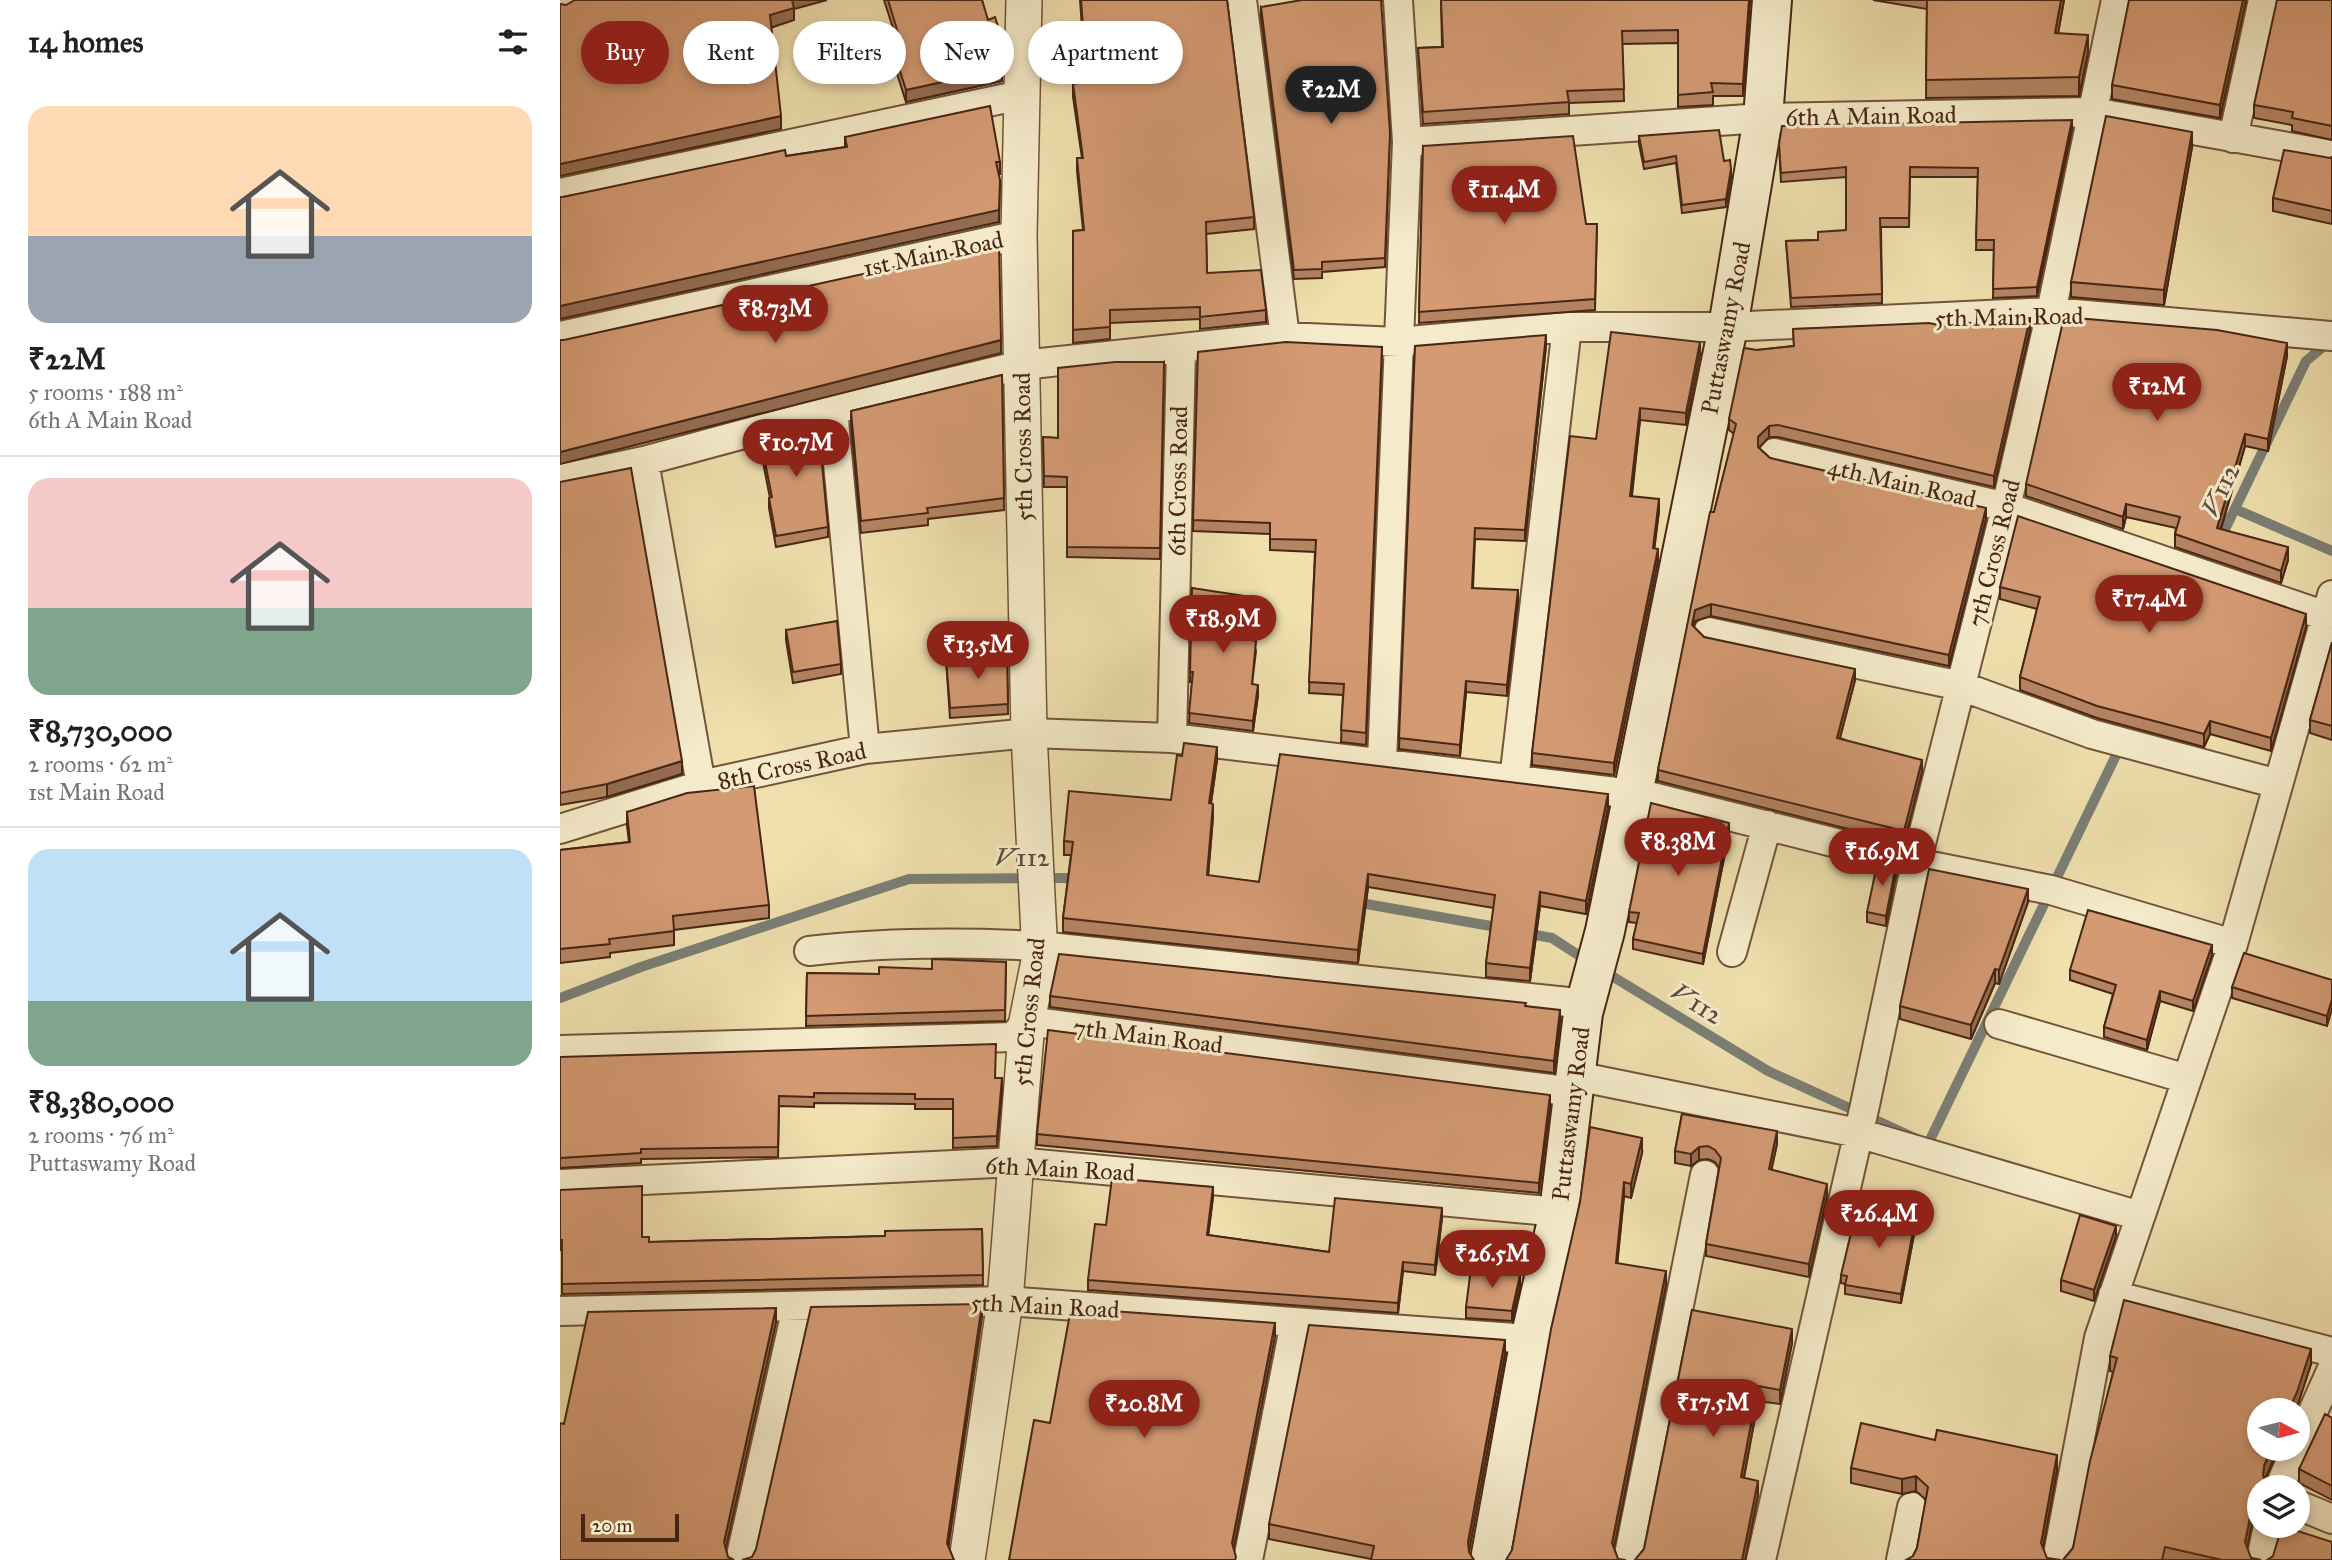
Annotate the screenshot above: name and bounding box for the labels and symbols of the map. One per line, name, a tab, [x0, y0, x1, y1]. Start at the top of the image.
pin: ₹22M	[1290, 66, 1372, 126]
street label: 6th A Main Road	[1785, 100, 1957, 132]
pin: ₹11.4M	[1447, 166, 1561, 226]
street label: 1st Main Road	[860, 224, 1006, 284]
street label: Puttaswamy Road	[1695, 239, 1757, 417]
pin: ₹8.73M	[718, 286, 832, 345]
street label: 5th Main Road	[1934, 301, 2084, 333]
pin: ₹12M	[2116, 364, 2198, 423]
street label: 5th Cross Road	[1007, 372, 1039, 522]
street label: 6th Cross Road	[1162, 405, 1194, 557]
pin: ₹10.7M	[739, 420, 853, 479]
street label: 4th Main Road	[1825, 451, 1979, 515]
water label: V112	[2194, 458, 2247, 522]
street label: 7th Cross Road	[1961, 476, 2027, 630]
pin: ₹17.4M	[2092, 576, 2206, 635]
pin: ₹18.9M	[1166, 596, 1280, 655]
pin: ₹13.5M	[921, 622, 1035, 681]
street label: 8th Cross Road	[715, 736, 869, 796]
pin: ₹8.38M	[1621, 818, 1735, 878]
pin: ₹16.9M	[1825, 828, 1939, 888]
water label: V112	[994, 841, 1050, 873]
street label: 5th Cross Road	[1006, 936, 1052, 1088]
water label: V112	[1665, 975, 1729, 1031]
street label: 7th Main Road	[1071, 1012, 1225, 1060]
street label: Puttaswamy Road	[1545, 1025, 1597, 1203]
street label: 6th Main Road	[984, 1150, 1136, 1188]
pin: ₹26.4M	[1822, 1190, 1936, 1250]
pin: ₹26.5M	[1435, 1230, 1549, 1290]
street label: 5th Main Road	[970, 1287, 1120, 1325]
pin: ₹20.8M	[1087, 1380, 1201, 1440]
pin: ₹17.5M	[1656, 1380, 1770, 1439]
north arrow	[2247, 1398, 2310, 1461]
scale bar	[581, 1511, 679, 1543]

